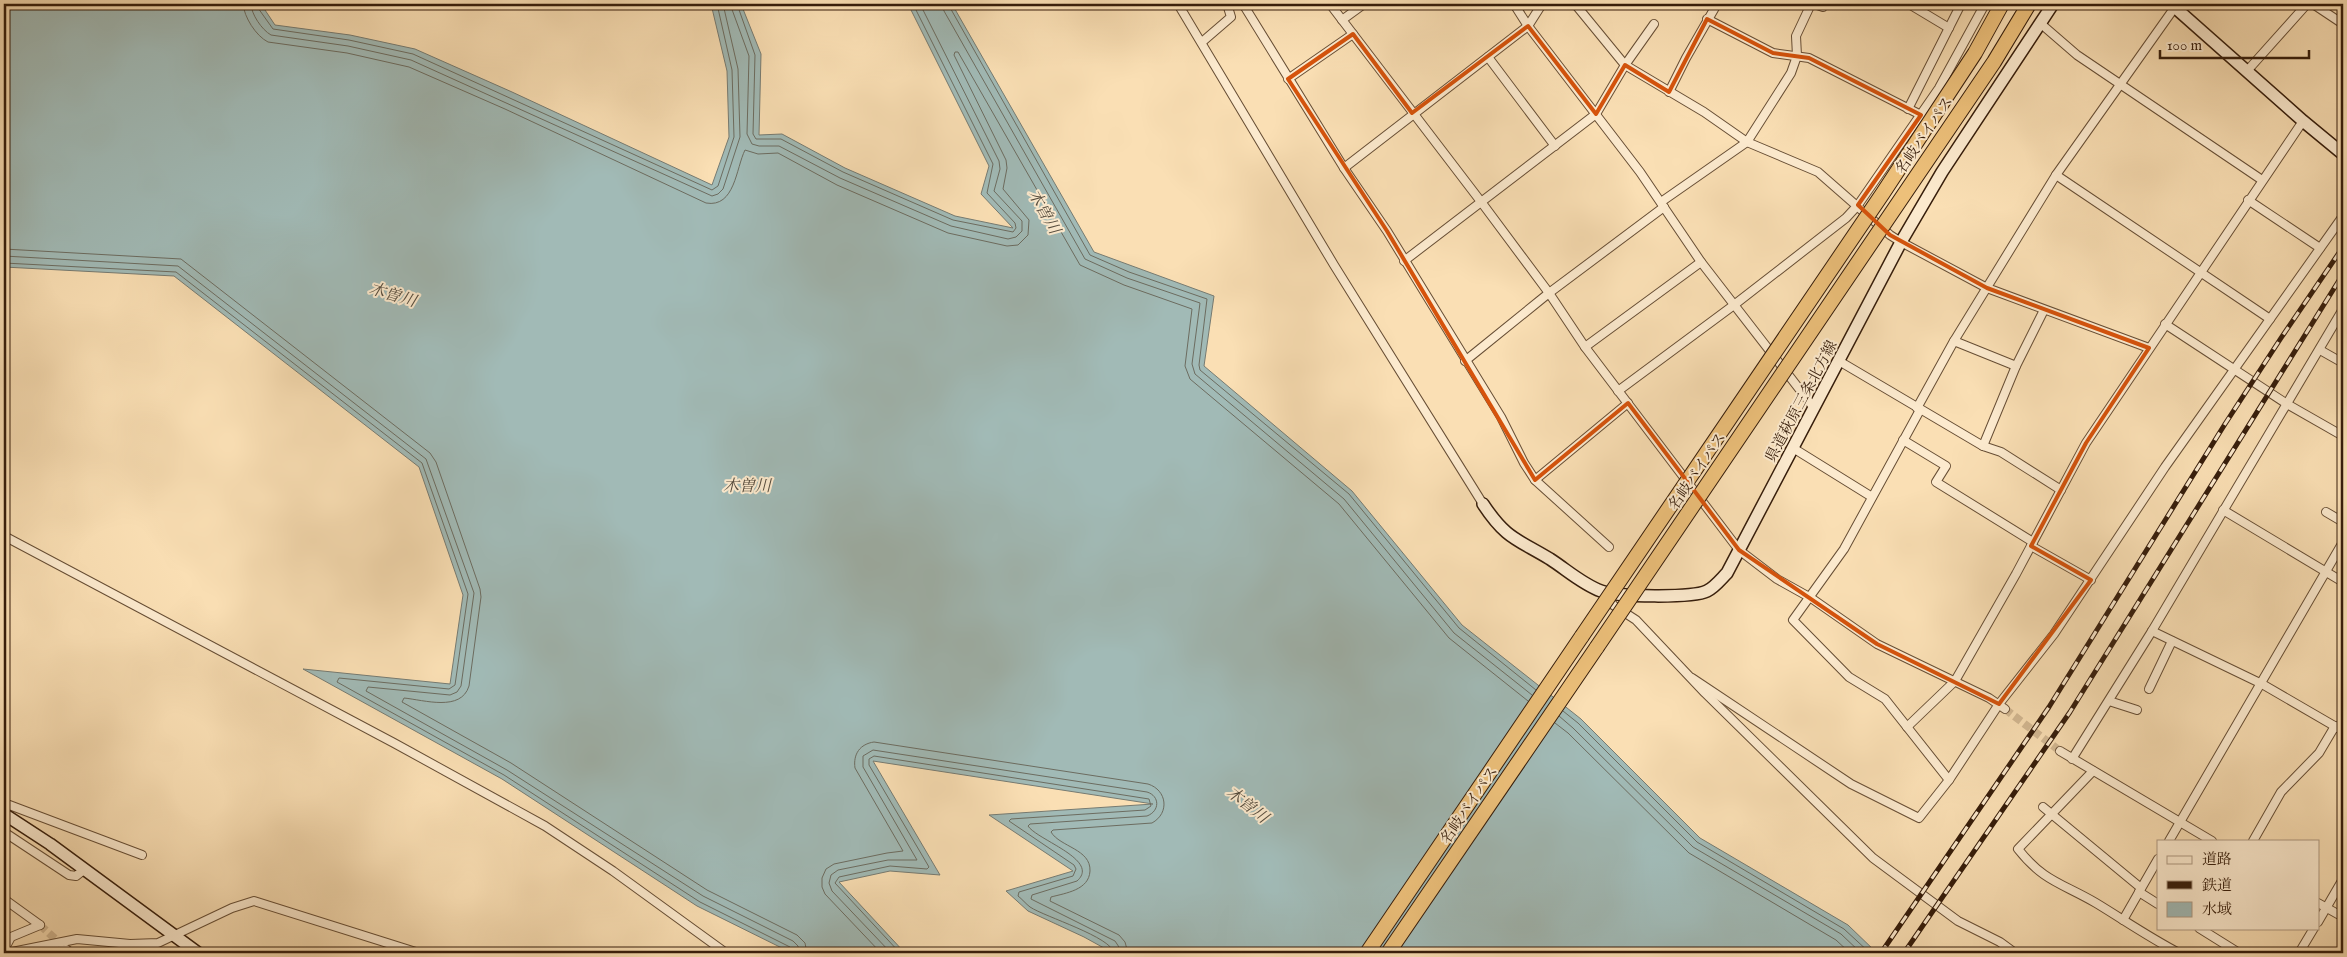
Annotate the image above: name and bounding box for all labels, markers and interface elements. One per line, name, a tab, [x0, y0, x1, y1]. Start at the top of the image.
scale bar	[2160, 28, 2308, 60]
text: 100 m	[2167, 36, 2203, 55]
street label: 名岐バイパス	[1891, 93, 1957, 178]
water label: 木曽川	[1023, 186, 1065, 240]
water label: 木曽川	[367, 279, 420, 313]
street label: 県道萩原三条北方線	[1761, 337, 1842, 465]
street label: 名岐バイパス	[1664, 429, 1730, 514]
water label: 木曽川	[723, 477, 773, 497]
street label: 名岐バイパス	[1436, 763, 1502, 848]
water label: 木曽川	[1222, 783, 1273, 829]
legend	[2157, 840, 2320, 930]
text: 道路	[2202, 850, 2232, 869]
text: 鉄道	[2202, 876, 2232, 895]
text: 水域	[2202, 900, 2232, 919]

